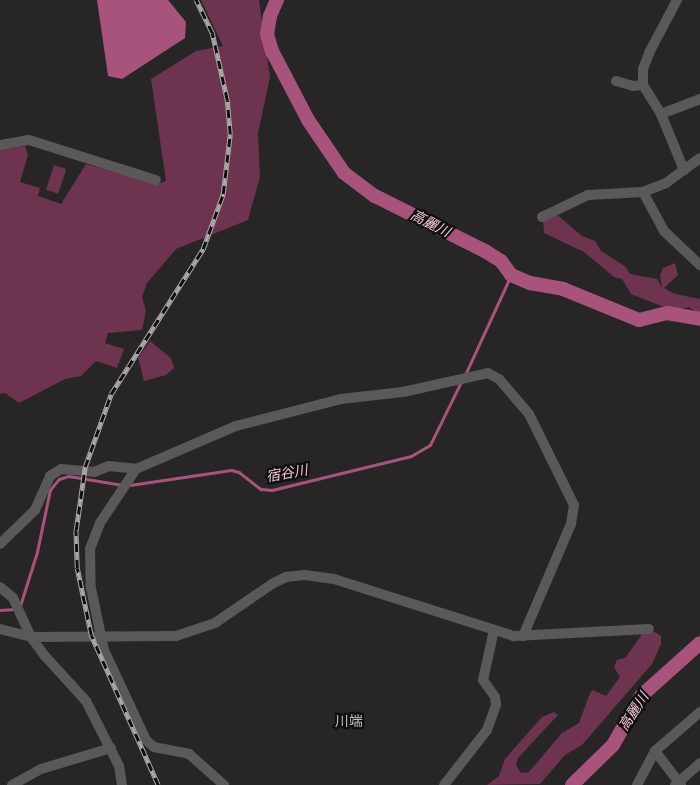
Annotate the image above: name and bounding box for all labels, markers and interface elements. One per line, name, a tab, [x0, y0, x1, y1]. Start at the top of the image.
water label: 高麗川	[407, 207, 453, 241]
water label: 宿谷川	[265, 462, 309, 486]
water label: 高麗川	[616, 690, 652, 734]
district label: 川端	[335, 714, 363, 730]

